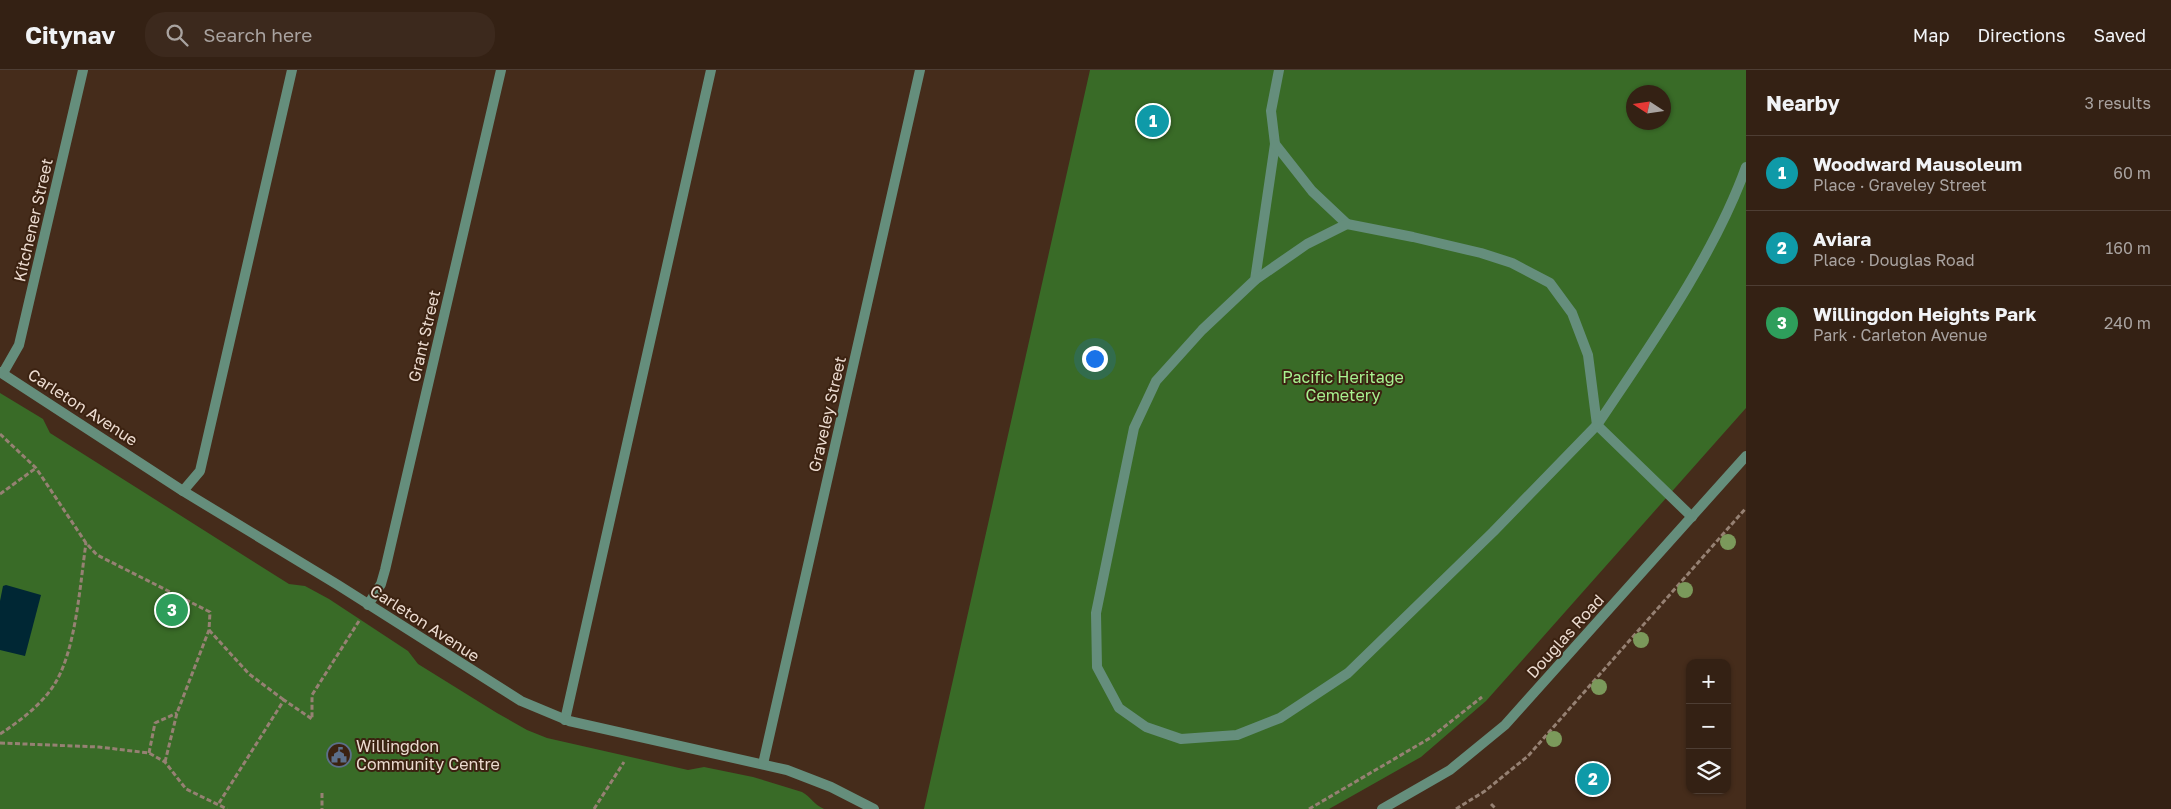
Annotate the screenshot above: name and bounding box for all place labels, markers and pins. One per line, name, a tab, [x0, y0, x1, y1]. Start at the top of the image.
pin: 1	[1137, 102, 1169, 140]
pin: 3	[156, 591, 188, 629]
place label: Willingdon Community Centre	[356, 736, 500, 774]
public building icon: Willingdon Community Centre	[326, 742, 352, 768]
pin: 2	[1577, 760, 1609, 798]

